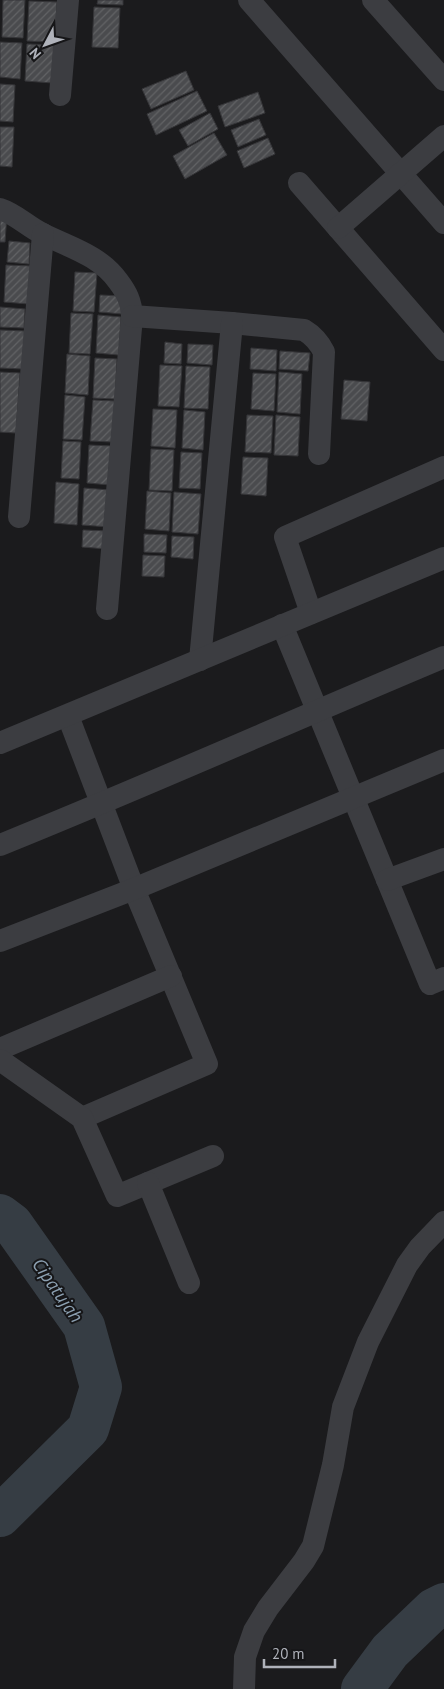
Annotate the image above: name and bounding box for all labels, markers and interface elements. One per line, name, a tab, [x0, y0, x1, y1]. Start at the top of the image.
north arrow	[20, 20, 70, 70]
text: N	[25, 44, 45, 63]
water label: Cipatujah	[27, 1253, 89, 1327]
scale bar	[264, 1636, 335, 1668]
text: 20 m	[272, 1644, 305, 1663]

